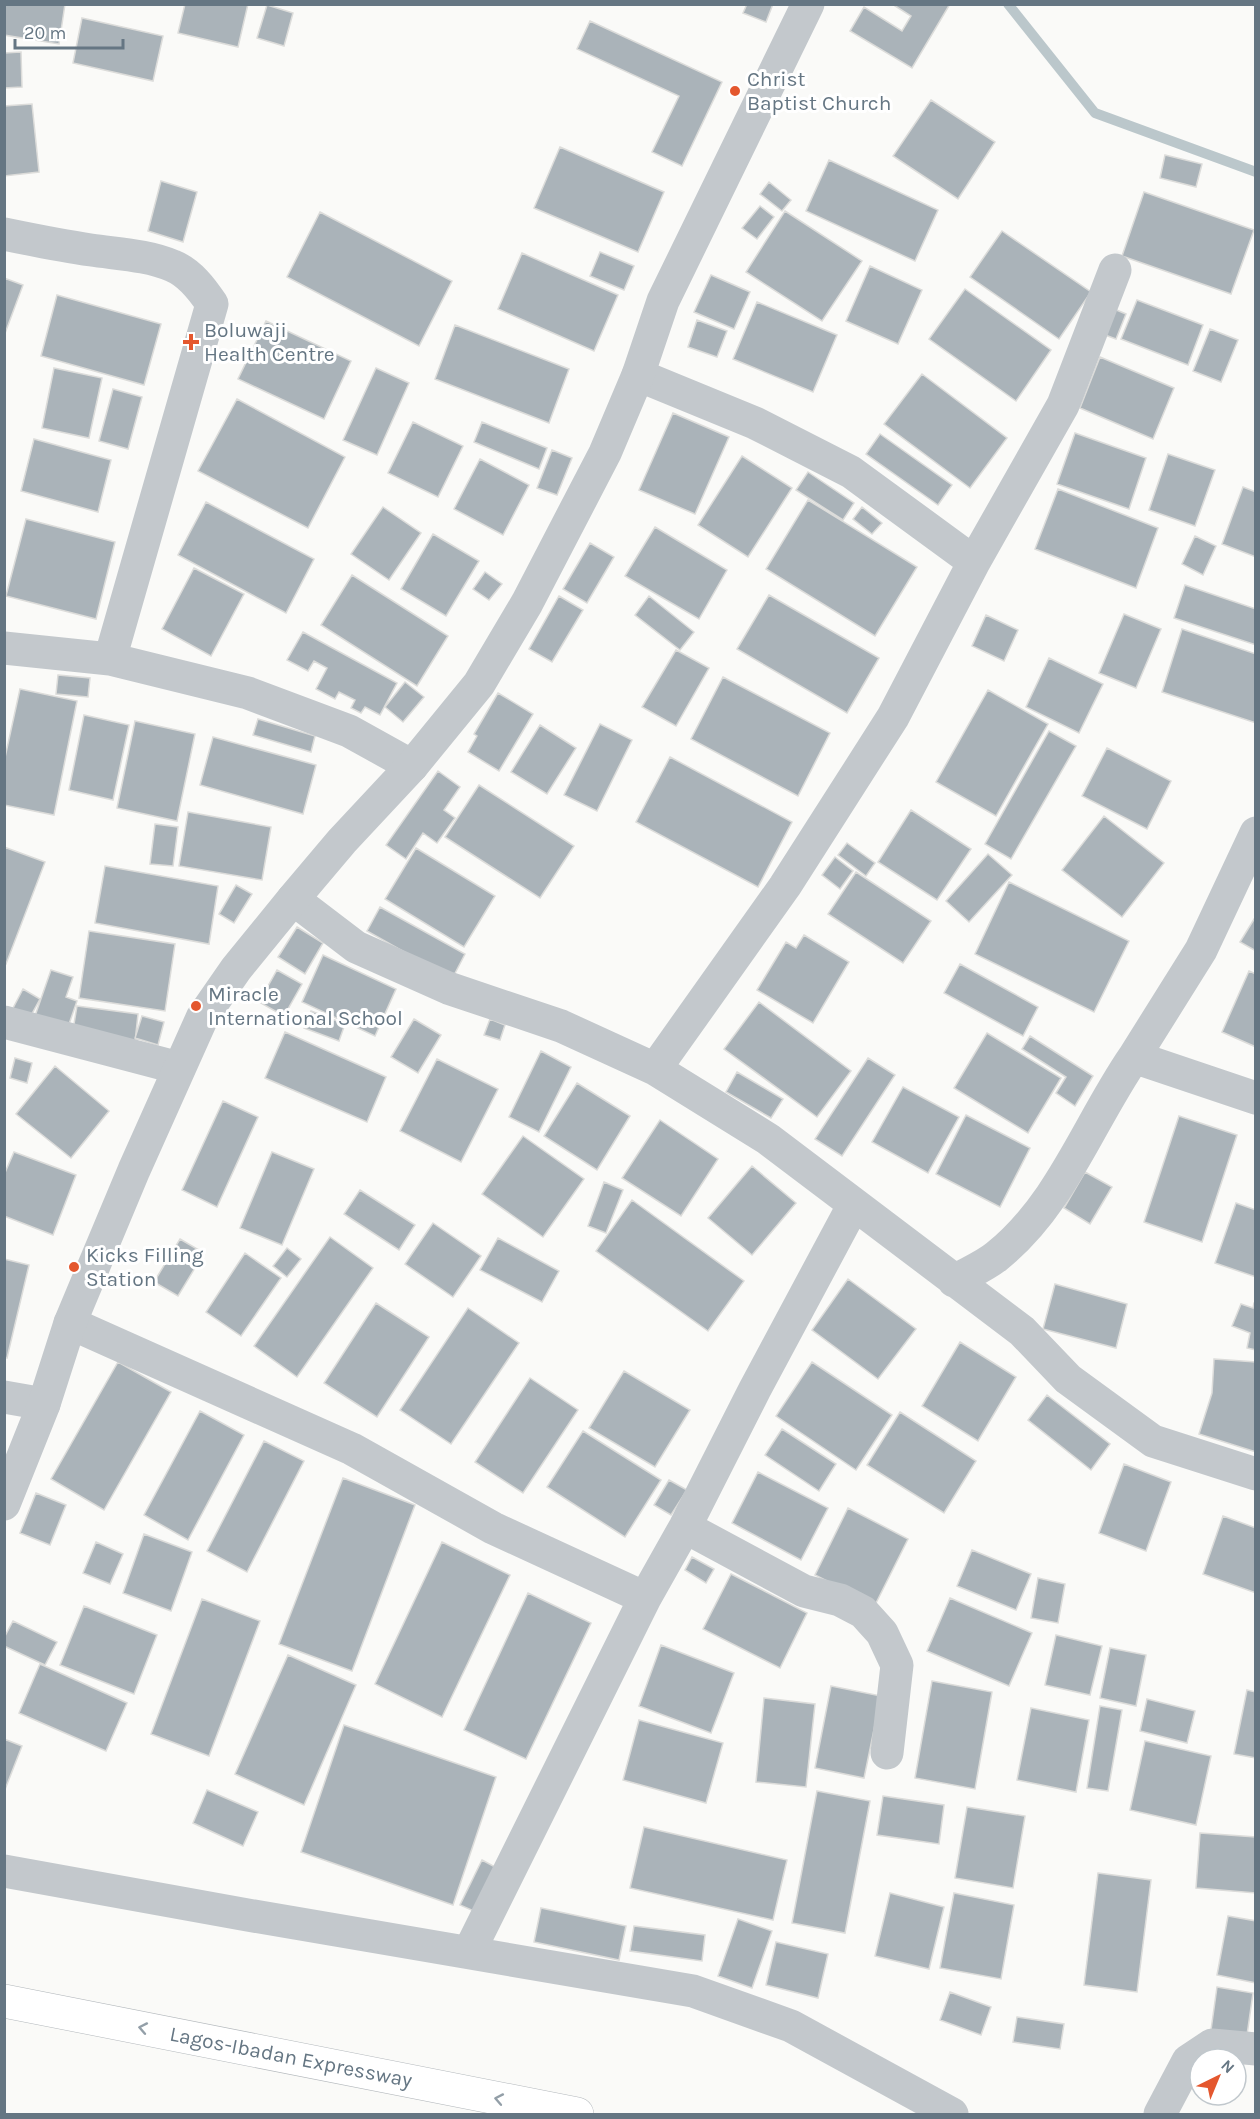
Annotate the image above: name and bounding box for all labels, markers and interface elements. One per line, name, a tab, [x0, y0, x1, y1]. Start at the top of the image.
scale bar	[15, 12, 123, 50]
text: 20 m	[24, 22, 66, 44]
place label: Christ Baptist Church	[747, 67, 891, 115]
marker: Christ Baptist Church	[728, 84, 742, 98]
place label: Boluwaji Health Centre	[204, 318, 334, 366]
marker: Boluwaji Health Centre	[182, 333, 200, 351]
place label: Miracle International School	[208, 982, 403, 1030]
marker: Miracle International School	[189, 999, 203, 1013]
place label: Kicks Filling Station	[86, 1243, 204, 1291]
marker: Kicks Filling Station	[67, 1260, 81, 1274]
one-way arrow	[138, 2022, 148, 2035]
street label: Lagos-Ibadan Expressway	[168, 2022, 414, 2092]
north arrow	[1188, 2047, 1248, 2107]
text: N	[1217, 2056, 1239, 2077]
one-way arrow	[494, 2093, 504, 2106]

